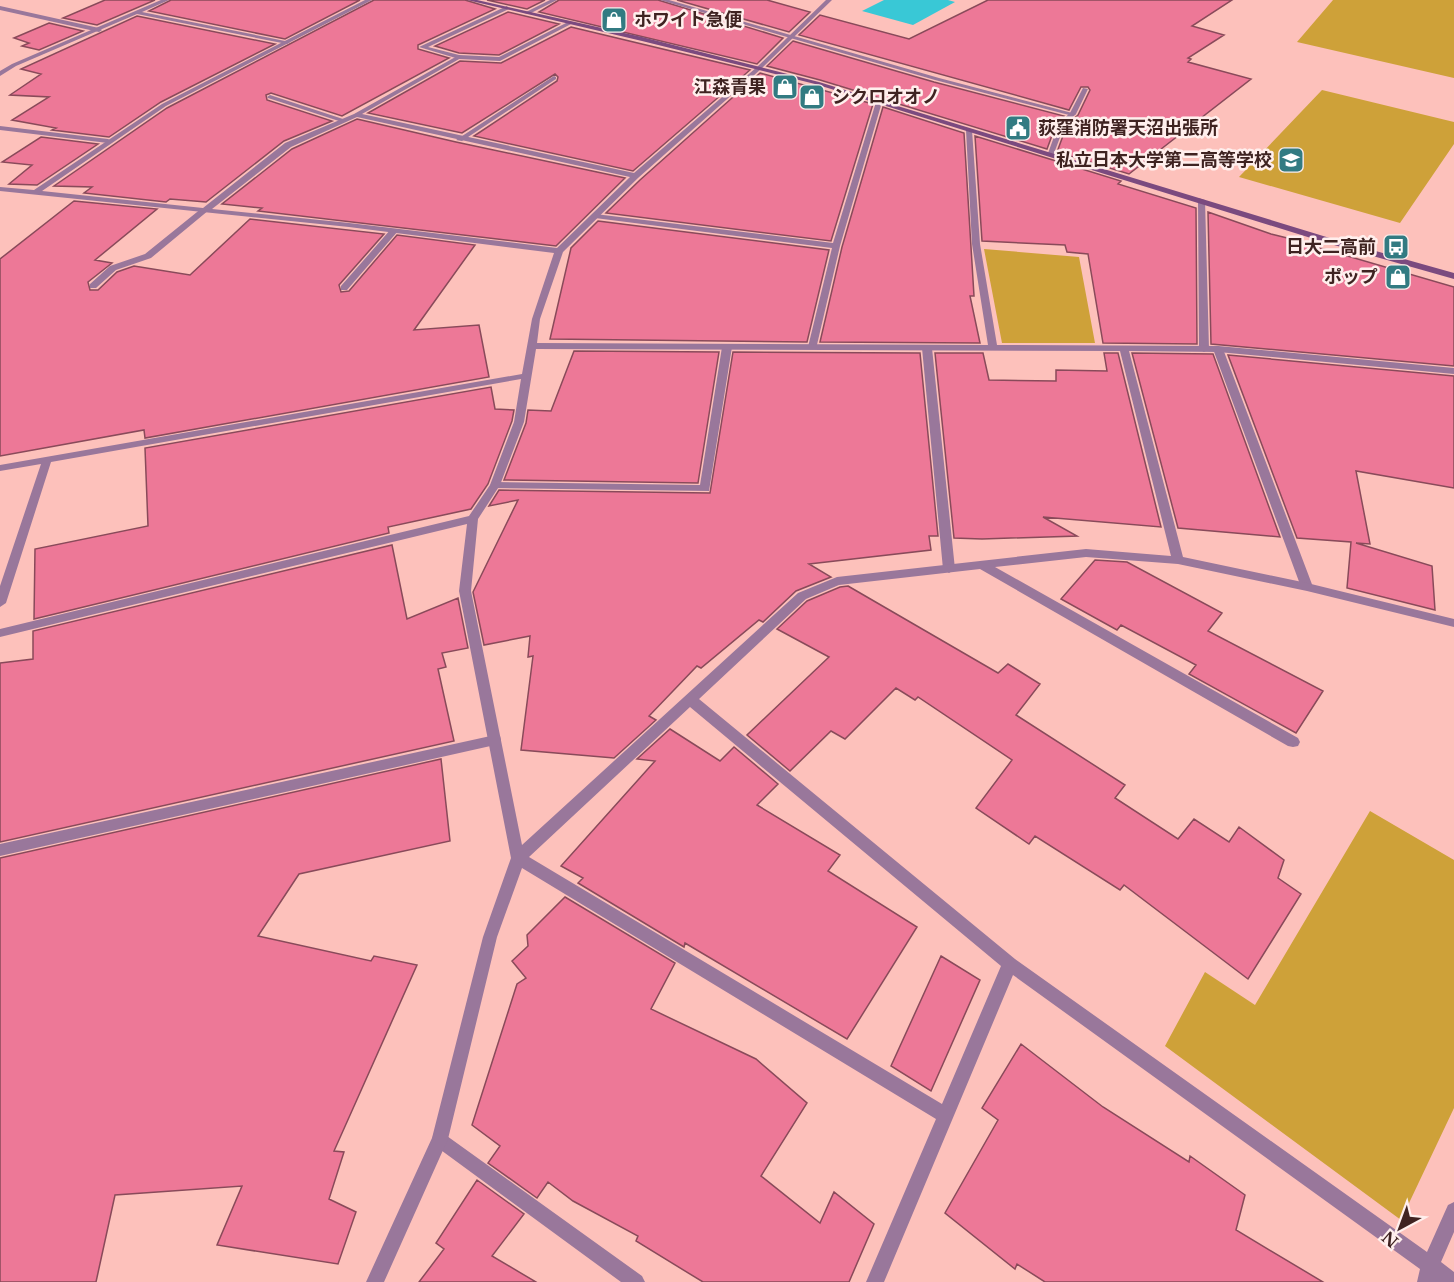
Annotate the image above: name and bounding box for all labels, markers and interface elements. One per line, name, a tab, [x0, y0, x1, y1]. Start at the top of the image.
shop icon: ホワイト急便	[599, 5, 629, 35]
place label: ホワイト急便	[634, 9, 743, 31]
shop icon: 江森青果	[770, 72, 800, 102]
place label: 江森青果	[694, 76, 766, 98]
shop icon: シクロオオノ	[797, 82, 827, 112]
place label: シクロオオノ	[832, 86, 940, 108]
public building icon: 荻窪消防署天沼出張所	[1003, 113, 1033, 143]
place label: 荻窪消防署天沼出張所	[1038, 117, 1218, 139]
school or university icon: 私立日本大学第二高等学校	[1276, 145, 1306, 175]
place label: 私立日本大学第二高等学校	[1056, 149, 1272, 171]
bus stop icon: 日大二高前	[1381, 232, 1411, 262]
place label: 日大二高前	[1286, 236, 1376, 258]
shop icon: ポップ	[1383, 262, 1413, 292]
place label: ポップ	[1324, 266, 1378, 288]
north arrow	[1370, 1198, 1430, 1258]
text: N	[1378, 1227, 1402, 1252]

